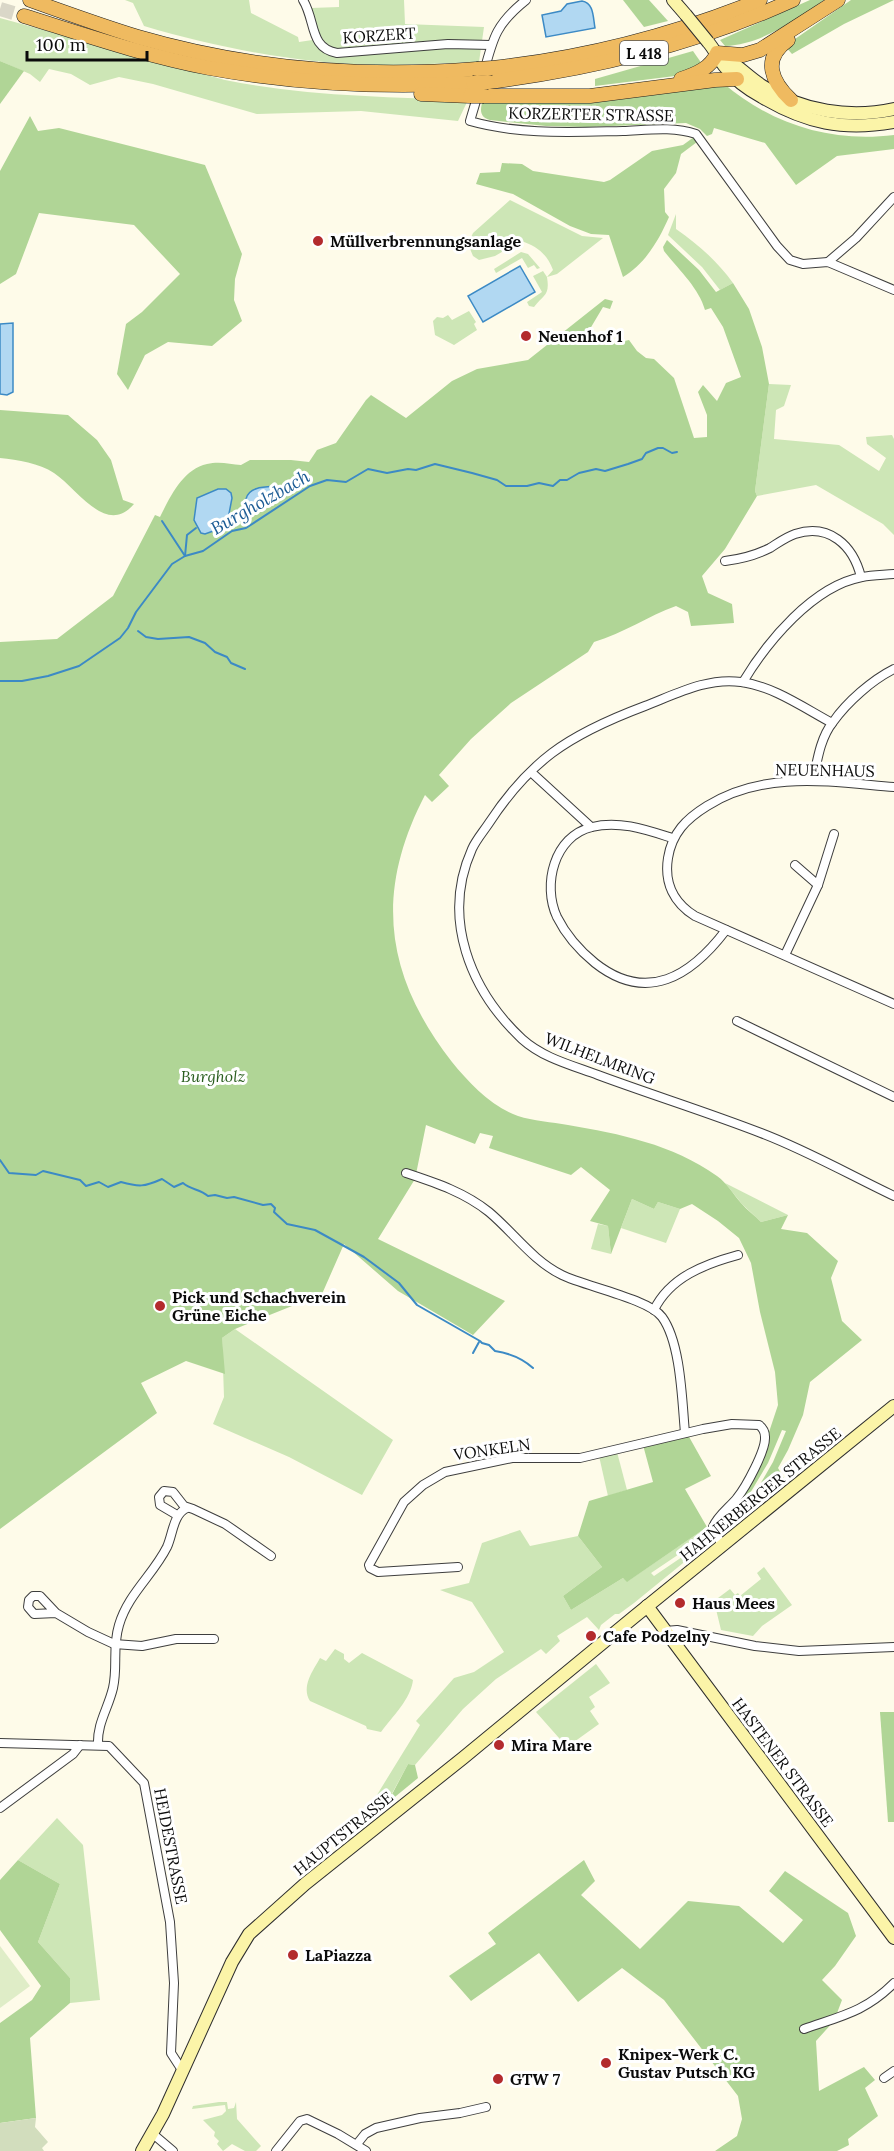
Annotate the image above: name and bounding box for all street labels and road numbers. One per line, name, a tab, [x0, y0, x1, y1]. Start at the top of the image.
street label: KORZERT	[342, 22, 416, 48]
road number: L 418	[620, 41, 668, 65]
street label: KORZERTER STRASSE	[508, 103, 674, 125]
street label: NEUENHAUS	[775, 759, 875, 781]
street label: WILHELMRING	[542, 1028, 658, 1088]
street label: HAHNERBERGER STRASSE	[675, 1423, 845, 1565]
street label: VONKELN	[451, 1434, 532, 1464]
street label: HASTENER STRASSE	[728, 1694, 838, 1831]
street label: HEIDESTRASSE	[150, 1786, 192, 1906]
street label: HAUPTSTRASSE	[289, 1787, 397, 1879]

